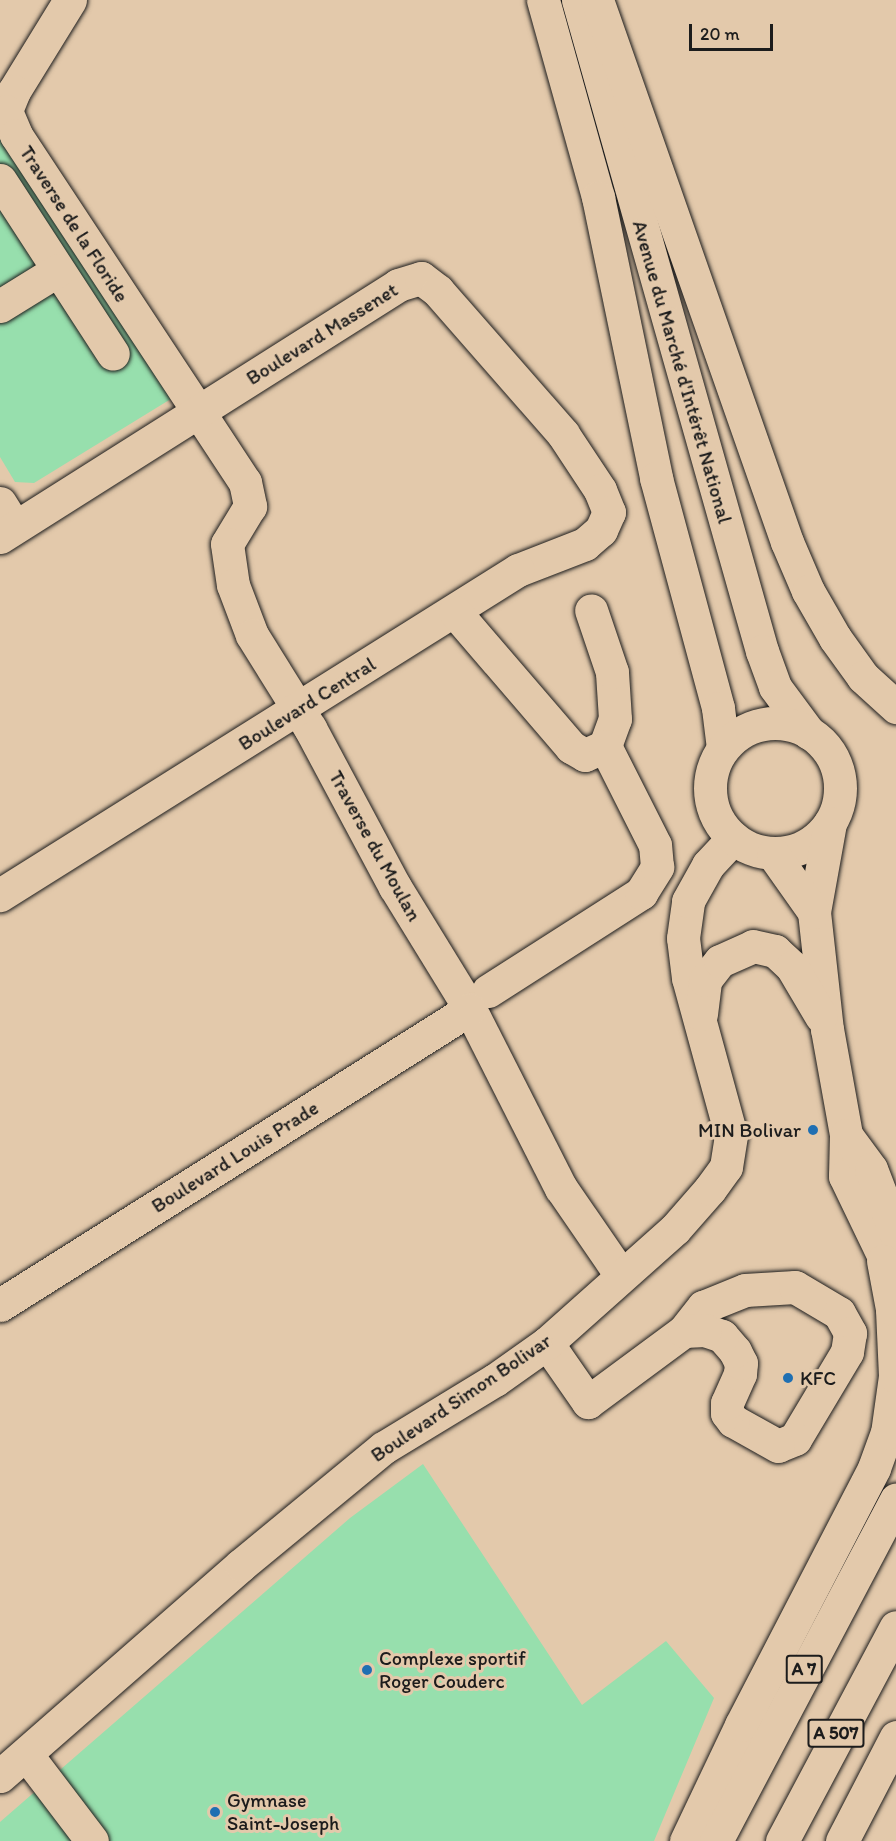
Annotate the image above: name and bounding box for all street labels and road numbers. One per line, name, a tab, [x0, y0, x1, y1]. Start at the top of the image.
street label: Traverse de la Floride	[14, 141, 134, 307]
street label: Avenue du Marché d'Intérêt National	[627, 218, 737, 526]
street label: Boulevard Massenet	[242, 278, 402, 390]
street label: Boulevard Central	[234, 652, 380, 756]
street label: Traverse du Moulan	[324, 767, 426, 925]
street label: Boulevard Louis Prade	[147, 1096, 323, 1218]
street label: Boulevard Simon Bolivar	[366, 1329, 556, 1467]
road number: A 7	[784, 1654, 824, 1684]
road number: A 507	[806, 1718, 866, 1748]

